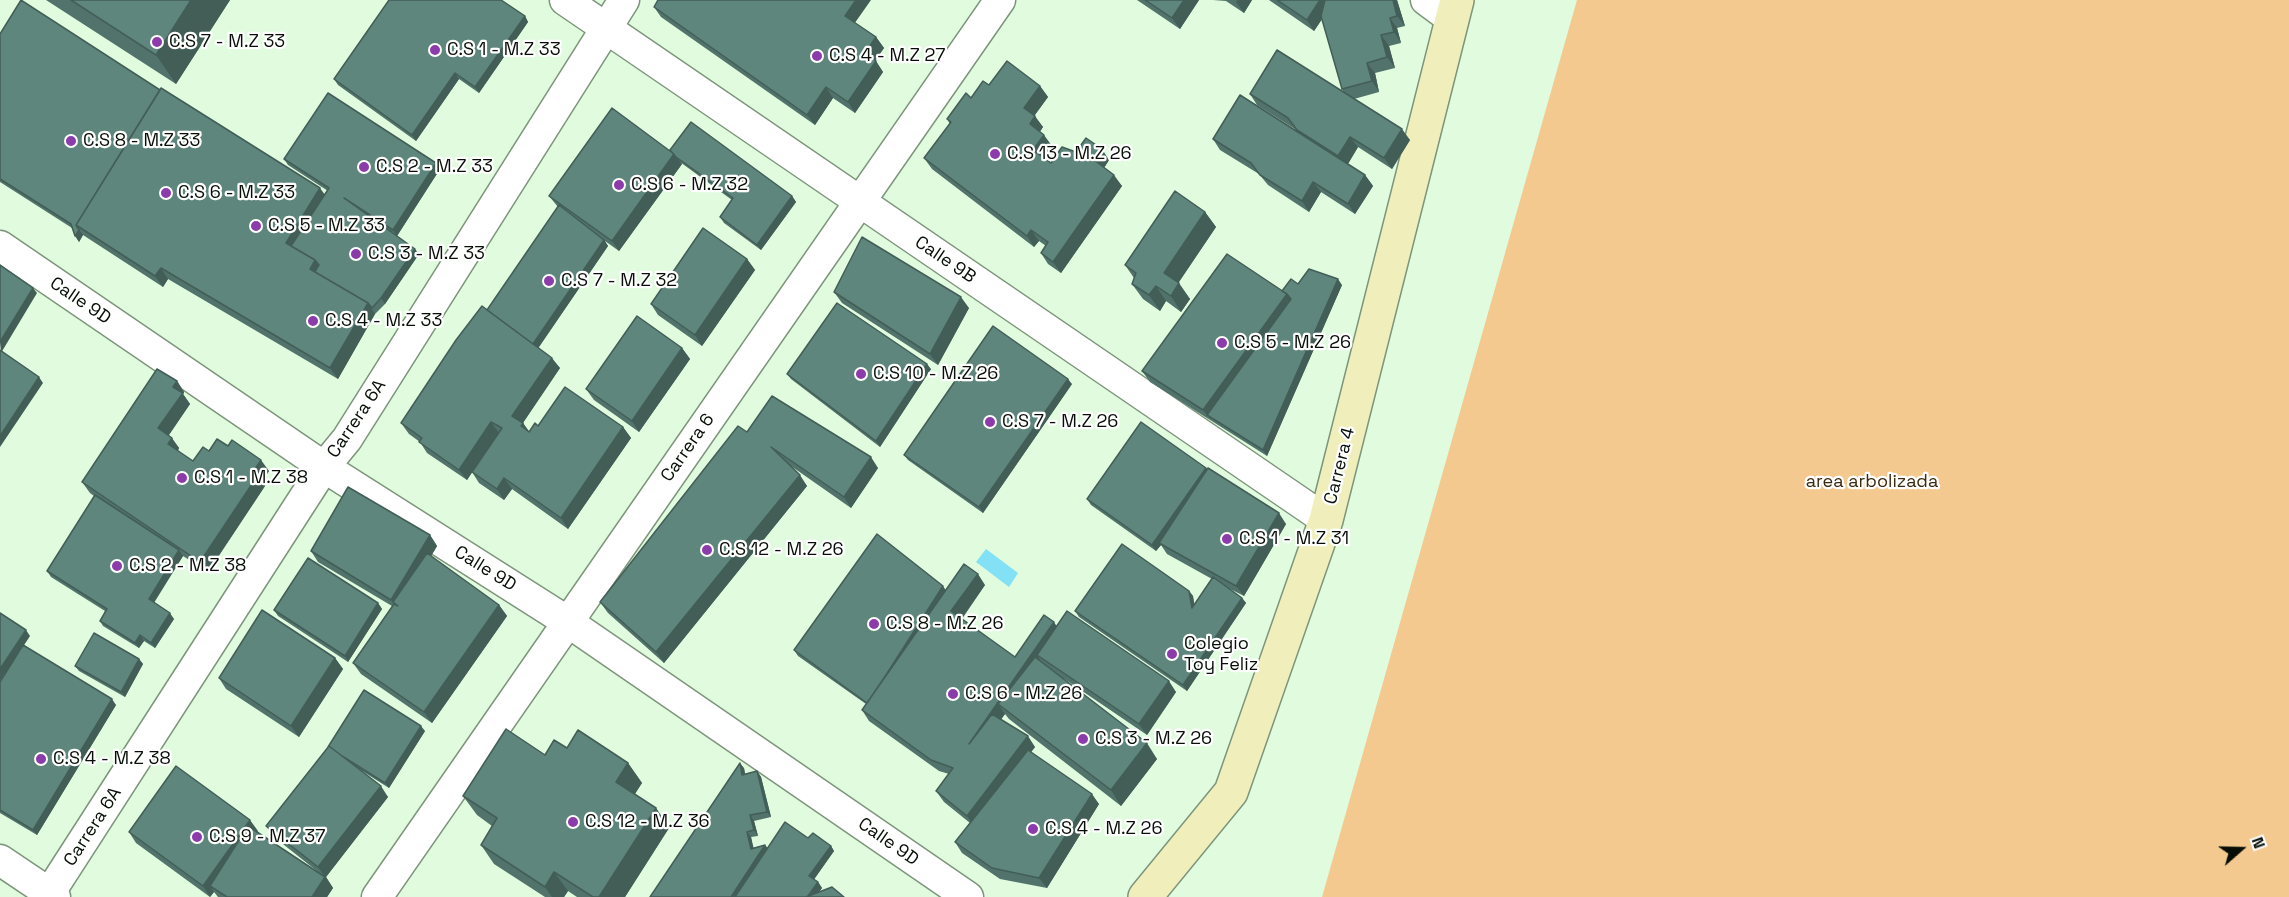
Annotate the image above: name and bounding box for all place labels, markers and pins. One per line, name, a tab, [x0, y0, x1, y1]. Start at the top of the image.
place label: C.S 7 - M.Z 33	[169, 31, 285, 53]
marker: C.S 7 - M.Z 33	[150, 35, 164, 49]
place label: C.S 1 - M.Z 33	[447, 39, 561, 61]
marker: C.S 1 - M.Z 33	[428, 43, 442, 57]
place label: C.S 4 - M.Z 27	[829, 45, 945, 67]
marker: C.S 4 - M.Z 27	[810, 49, 824, 63]
place label: C.S 8 - M.Z 33	[83, 130, 200, 152]
marker: C.S 8 - M.Z 33	[64, 134, 78, 148]
place label: C.S 13 - M.Z 26	[1007, 143, 1132, 165]
marker: C.S 13 - M.Z 26	[988, 147, 1002, 161]
place label: C.S 2 - M.Z 33	[376, 156, 493, 178]
marker: C.S 2 - M.Z 33	[357, 160, 371, 174]
place label: C.S 6 - M.Z 32	[631, 174, 748, 196]
marker: C.S 6 - M.Z 32	[612, 178, 626, 192]
place label: C.S 6 - M.Z 33	[178, 182, 295, 204]
marker: C.S 6 - M.Z 33	[159, 186, 173, 200]
place label: C.S 5 - M.Z 33	[268, 215, 385, 237]
marker: C.S 5 - M.Z 33	[249, 219, 263, 233]
place label: C.S 3 - M.Z 33	[368, 243, 485, 265]
marker: C.S 3 - M.Z 33	[349, 247, 363, 261]
place label: C.S 7 - M.Z 32	[561, 270, 677, 292]
marker: C.S 7 - M.Z 32	[542, 274, 556, 288]
place label: C.S 4 - M.Z 33	[325, 310, 442, 332]
marker: C.S 4 - M.Z 33	[306, 314, 320, 328]
place label: C.S 5 - M.Z 26	[1234, 332, 1351, 354]
marker: C.S 5 - M.Z 26	[1215, 336, 1229, 350]
place label: C.S 10 - M.Z 26	[873, 363, 998, 385]
marker: C.S 10 - M.Z 26	[854, 367, 868, 381]
place label: C.S 7 - M.Z 26	[1002, 411, 1118, 433]
marker: C.S 7 - M.Z 26	[983, 415, 997, 429]
place label: C.S 1 - M.Z 38	[194, 467, 308, 489]
marker: C.S 1 - M.Z 38	[175, 471, 189, 485]
place label: C.S 1 - M.Z 31	[1239, 528, 1349, 550]
marker: C.S 1 - M.Z 31	[1220, 532, 1234, 546]
place label: C.S 12 - M.Z 26	[719, 539, 844, 561]
marker: C.S 12 - M.Z 26	[700, 543, 714, 557]
place label: C.S 2 - M.Z 38	[129, 555, 246, 577]
marker: C.S 2 - M.Z 38	[110, 559, 124, 573]
place label: C.S 8 - M.Z 26	[886, 613, 1003, 635]
marker: C.S 8 - M.Z 26	[867, 617, 881, 631]
place label: Colegio Toy Feliz	[1184, 633, 1258, 676]
marker: Colegio Toy Feliz	[1165, 647, 1179, 661]
place label: C.S 6 - M.Z 26	[965, 683, 1082, 705]
marker: C.S 6 - M.Z 26	[946, 687, 960, 701]
place label: C.S 3 - M.Z 26	[1095, 728, 1212, 750]
marker: C.S 3 - M.Z 26	[1076, 732, 1090, 746]
place label: C.S 4 - M.Z 38	[53, 748, 171, 770]
marker: C.S 4 - M.Z 38	[34, 752, 48, 766]
place label: C.S 12 - M.Z 36	[585, 811, 710, 833]
marker: C.S 12 - M.Z 36	[566, 815, 580, 829]
place label: C.S 4 - M.Z 26	[1045, 818, 1162, 840]
marker: C.S 4 - M.Z 26	[1026, 822, 1040, 836]
place label: C.S 9 - M.Z 37	[209, 826, 325, 848]
marker: C.S 9 - M.Z 37	[190, 830, 204, 844]

